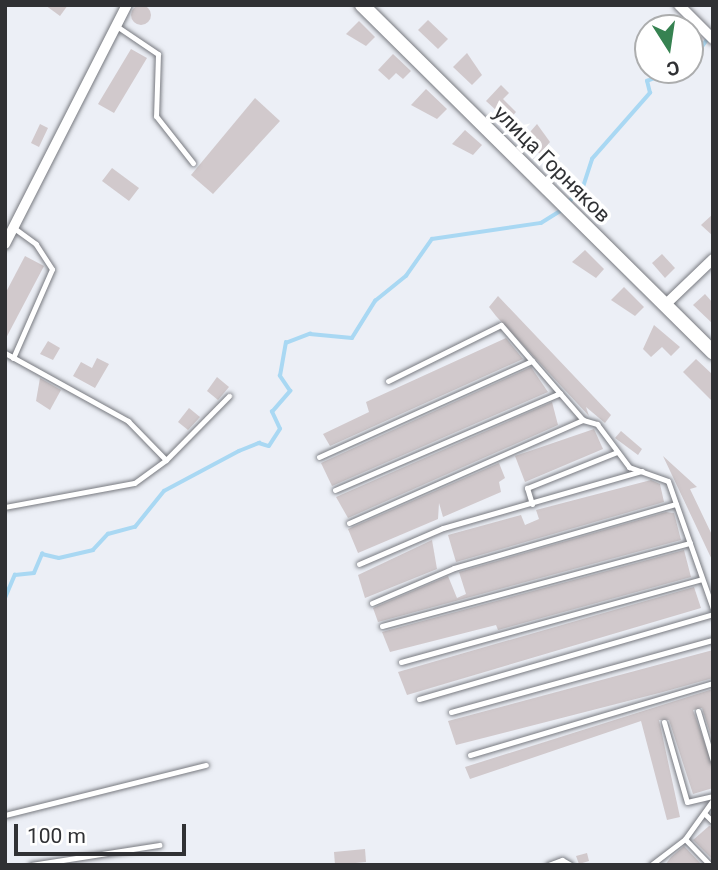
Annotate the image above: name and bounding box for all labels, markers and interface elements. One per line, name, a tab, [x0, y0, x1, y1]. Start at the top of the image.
north arrow	[634, 14, 704, 84]
text: С	[665, 56, 682, 81]
street label: улица Горняков	[488, 100, 616, 228]
scale bar	[18, 810, 189, 854]
text: 100 m	[27, 824, 86, 848]

